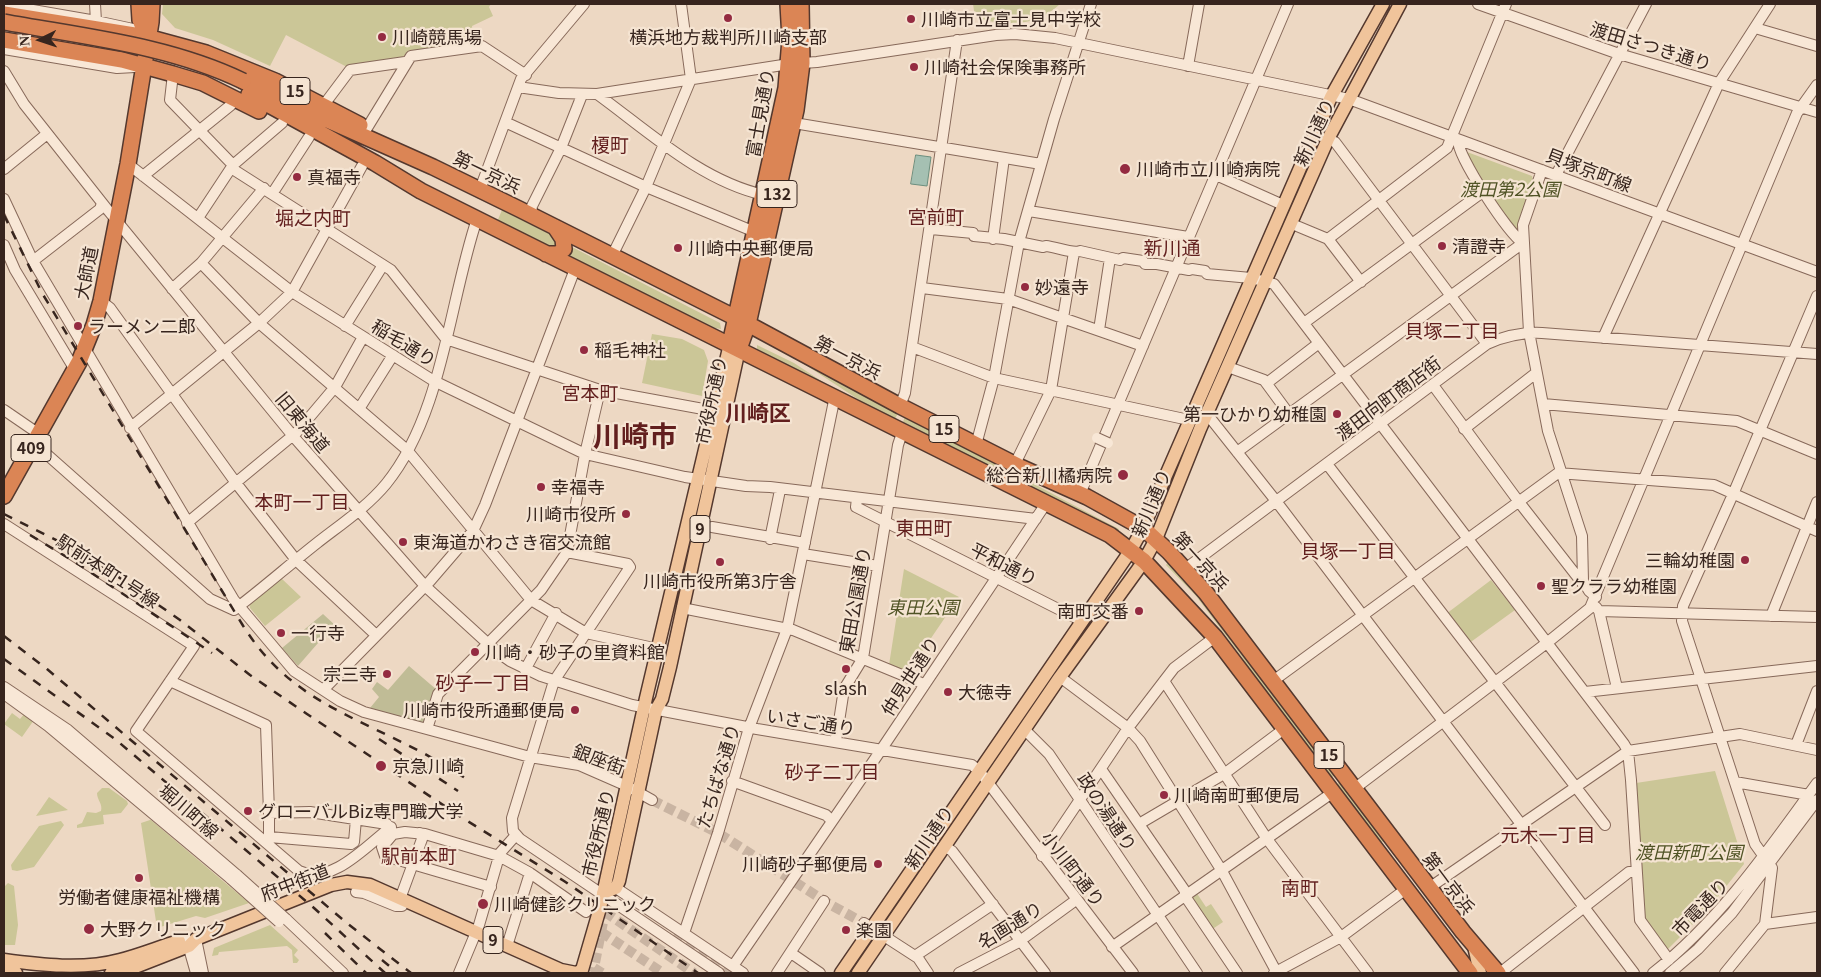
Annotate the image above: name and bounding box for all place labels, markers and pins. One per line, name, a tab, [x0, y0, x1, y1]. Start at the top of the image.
place label: 川崎市立富士見中学校	[921, 8, 1101, 30]
marker: 横浜地方裁判所川崎支部	[722, 12, 734, 24]
marker: 川崎市立富士見中学校	[905, 13, 917, 25]
place label: 川崎競馬場	[392, 26, 482, 48]
place label: 横浜地方裁判所川崎支部	[629, 26, 827, 48]
marker: 川崎競馬場	[376, 31, 388, 43]
place label: 川崎社会保険事務所	[924, 56, 1086, 78]
marker: 川崎社会保険事務所	[908, 61, 920, 73]
place label: 川崎市立川崎病院	[1136, 158, 1280, 180]
marker: 川崎市立川崎病院	[1118, 162, 1132, 176]
place label: 真福寺	[307, 166, 361, 188]
marker: 真福寺	[291, 171, 303, 183]
place label: 清證寺	[1452, 235, 1506, 257]
place label: 川崎中央郵便局	[688, 237, 814, 259]
marker: 清證寺	[1436, 240, 1448, 252]
marker: 川崎中央郵便局	[672, 242, 684, 254]
place label: 妙遠寺	[1035, 276, 1089, 298]
marker: 妙遠寺	[1019, 281, 1031, 293]
place label: ラーメン二郎	[88, 315, 196, 337]
marker: ラーメン二郎	[72, 320, 84, 332]
place label: 稲毛神社	[594, 339, 666, 361]
marker: 稲毛神社	[578, 344, 590, 356]
place label: 第一ひかり幼稚園	[1183, 403, 1327, 425]
marker: 第一ひかり幼稚園	[1331, 408, 1343, 420]
place label: 総合新川橘病院	[986, 464, 1112, 486]
marker: 総合新川橘病院	[1116, 468, 1130, 482]
place label: 幸福寺	[551, 476, 605, 498]
marker: 幸福寺	[535, 481, 547, 493]
place label: 川崎市役所	[526, 503, 616, 525]
marker: 川崎市役所	[620, 508, 632, 520]
place label: 東海道かわさき宿交流館	[413, 531, 611, 553]
marker: 東海道かわさき宿交流館	[397, 536, 409, 548]
place label: 三輪幼稚園	[1645, 549, 1735, 571]
marker: 三輪幼稚園	[1739, 554, 1751, 566]
marker: 川崎市役所第3庁舎	[714, 556, 726, 568]
place label: 川崎市役所第3庁舎	[643, 570, 797, 592]
place label: 聖クララ幼稚園	[1551, 575, 1677, 597]
marker: 聖クララ幼稚園	[1535, 580, 1547, 592]
place label: 南町交番	[1057, 600, 1129, 622]
marker: 南町交番	[1133, 605, 1145, 617]
place label: 一行寺	[291, 622, 345, 644]
marker: 一行寺	[275, 627, 287, 639]
place label: 川崎・砂子の里資料館	[485, 641, 665, 663]
marker: 川崎・砂子の里資料館	[469, 646, 481, 658]
place label: 宗三寺	[323, 663, 377, 685]
marker: slash	[840, 663, 852, 675]
marker: 宗三寺	[381, 668, 393, 680]
place label: slash	[824, 677, 868, 699]
place label: 大徳寺	[958, 681, 1012, 703]
marker: 大徳寺	[942, 686, 954, 698]
place label: 川崎市役所通郵便局	[403, 699, 565, 721]
marker: 川崎市役所通郵便局	[569, 704, 581, 716]
place label: 京急川崎	[392, 755, 464, 777]
marker: 京急川崎	[374, 759, 388, 773]
place label: 川崎南町郵便局	[1174, 784, 1300, 806]
marker: 川崎南町郵便局	[1158, 789, 1170, 801]
place label: グローバルBiz専門職大学	[258, 800, 463, 822]
marker: グローバルBiz専門職大学	[242, 805, 254, 817]
place label: 川崎砂子郵便局	[742, 853, 868, 875]
marker: 川崎砂子郵便局	[872, 858, 884, 870]
marker: 労働者健康福祉機構	[133, 872, 145, 884]
place label: 労働者健康福祉機構	[58, 886, 220, 908]
place label: 川崎健診クリニック	[494, 893, 656, 915]
marker: 川崎健診クリニック	[476, 897, 490, 911]
place label: 大野クリニック	[100, 918, 226, 940]
place label: 楽園	[856, 919, 892, 941]
marker: 大野クリニック	[82, 922, 96, 936]
marker: 楽園	[840, 924, 852, 936]

